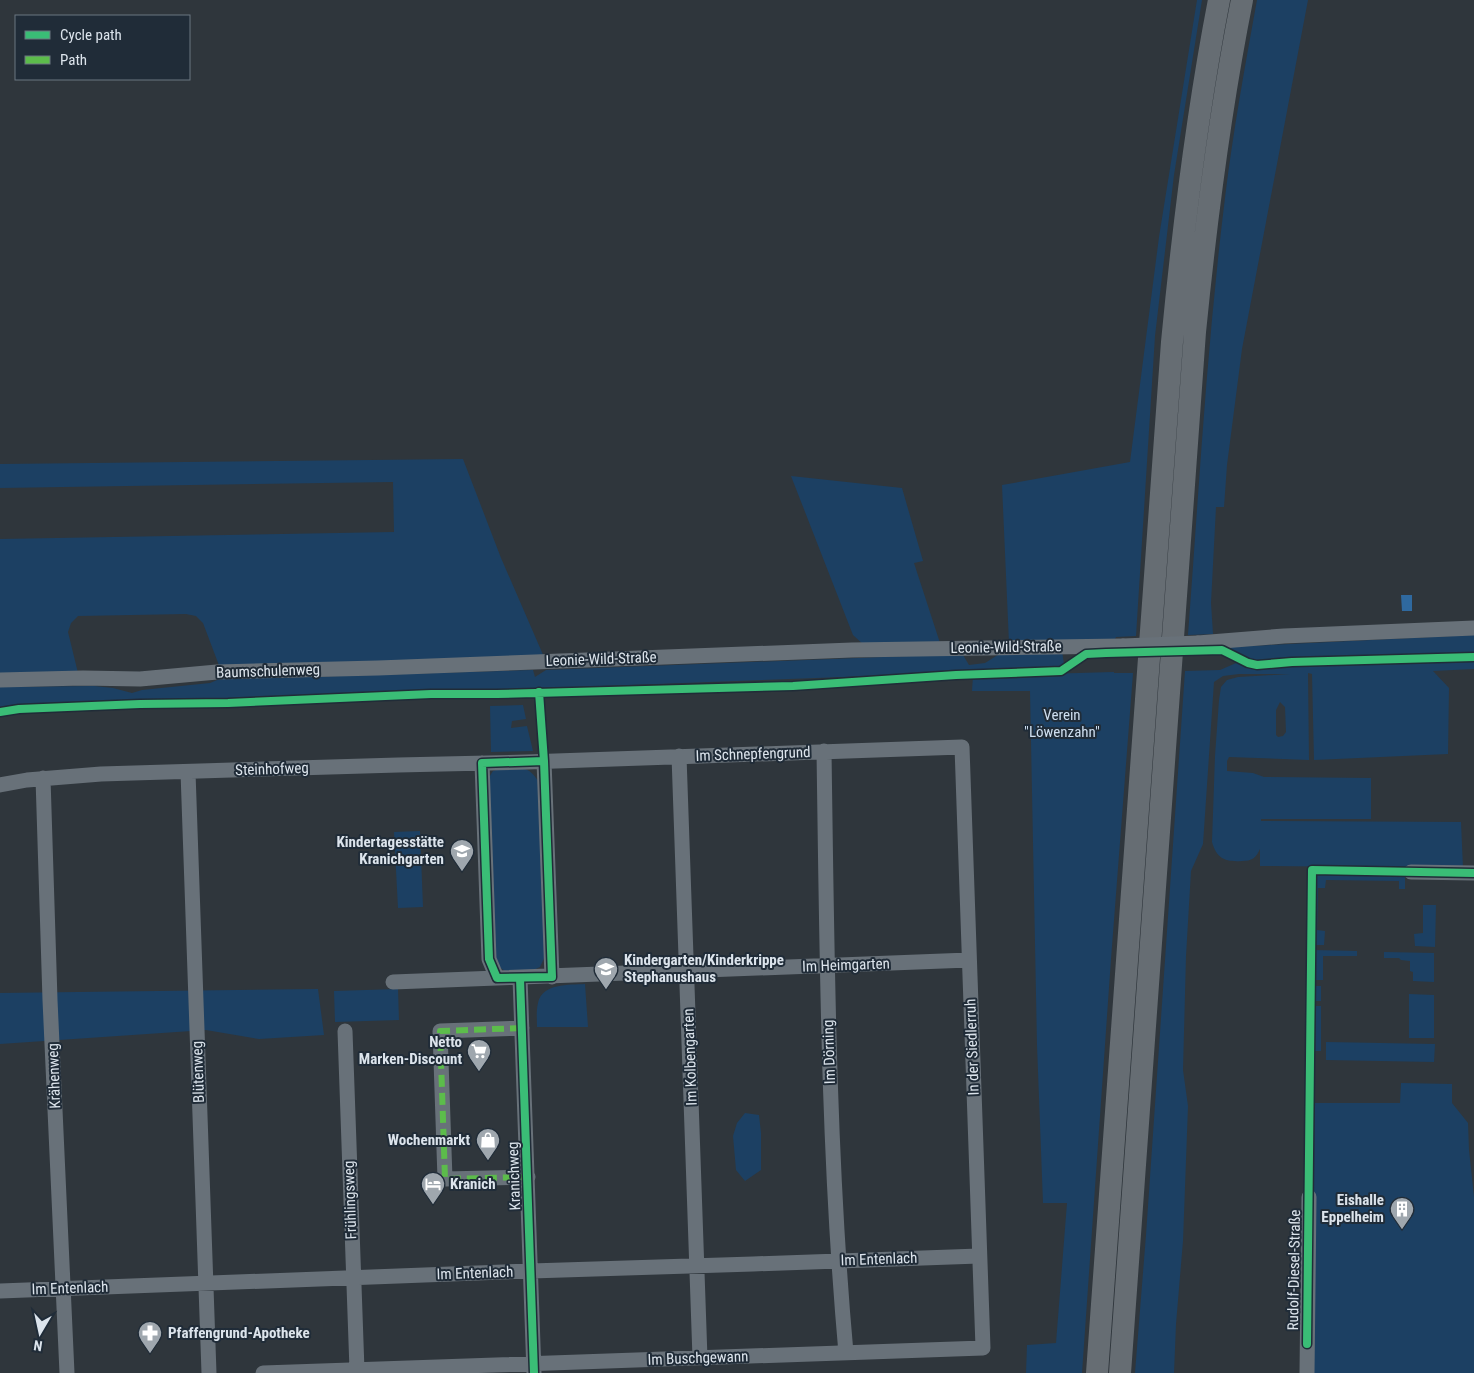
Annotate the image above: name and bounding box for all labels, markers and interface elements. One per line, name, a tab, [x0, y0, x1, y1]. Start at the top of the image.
legend	[15, 15, 190, 80]
text: Cycle path	[60, 26, 122, 44]
text: Path	[60, 51, 87, 69]
street label: Leonie-Wild-Straße	[950, 637, 1062, 657]
street label: Leonie-Wild-Straße	[545, 648, 657, 670]
street label: Baumschulenweg	[216, 660, 320, 682]
park label: Verein "Löwenzahn"	[1024, 706, 1100, 741]
street label: Im Schnepfengrund	[695, 743, 811, 765]
street label: Steinhofweg	[235, 759, 309, 779]
place label: Kindertagesstätte Kranichgarten	[337, 833, 444, 868]
school or university icon: Kindertagesstätte Kranichgarten	[449, 838, 475, 872]
place label: Kindergarten/Kinderkrippe Stephanushaus	[624, 951, 784, 986]
street label: Im Heimgarten	[802, 954, 890, 976]
school or university icon: Kindergarten/Kinderkrippe Stephanushaus	[593, 956, 619, 990]
street label: In der Siedlerruh	[961, 998, 983, 1096]
street label: Im Kolbengarten	[679, 1008, 701, 1106]
street label: Im Dörning	[819, 1019, 839, 1085]
place label: Netto Marken-Discount	[359, 1033, 462, 1068]
supermarket icon: Netto Marken-Discount	[466, 1038, 492, 1072]
street label: Blütenweg	[188, 1041, 208, 1103]
street label: Krähenweg	[44, 1043, 64, 1109]
shop icon: Wochenmarkt	[475, 1127, 501, 1161]
place label: Wochenmarkt	[388, 1131, 470, 1149]
street label: Kranichweg	[504, 1141, 524, 1211]
street label: Frühlingsweg	[340, 1160, 360, 1240]
hotel icon: Kranich	[420, 1171, 446, 1205]
place label: Kranich	[450, 1175, 496, 1193]
place label: Eishalle Eppelheim	[1321, 1191, 1384, 1226]
building icon: Eishalle Eppelheim	[1389, 1196, 1415, 1230]
street label: Rudolf-Diesel-Straße	[1284, 1210, 1304, 1330]
street label: Im Entenlach	[840, 1249, 918, 1269]
street label: Im Entenlach	[436, 1263, 514, 1283]
street label: Im Entenlach	[31, 1278, 109, 1298]
north arrow	[15, 1308, 65, 1358]
pharmacy icon: Pfaffengrund-Apotheke	[137, 1320, 163, 1354]
place label: Pfaffengrund-Apotheke	[168, 1324, 310, 1342]
text: N	[32, 1337, 43, 1354]
street label: Im Buschgewann	[647, 1347, 749, 1369]

